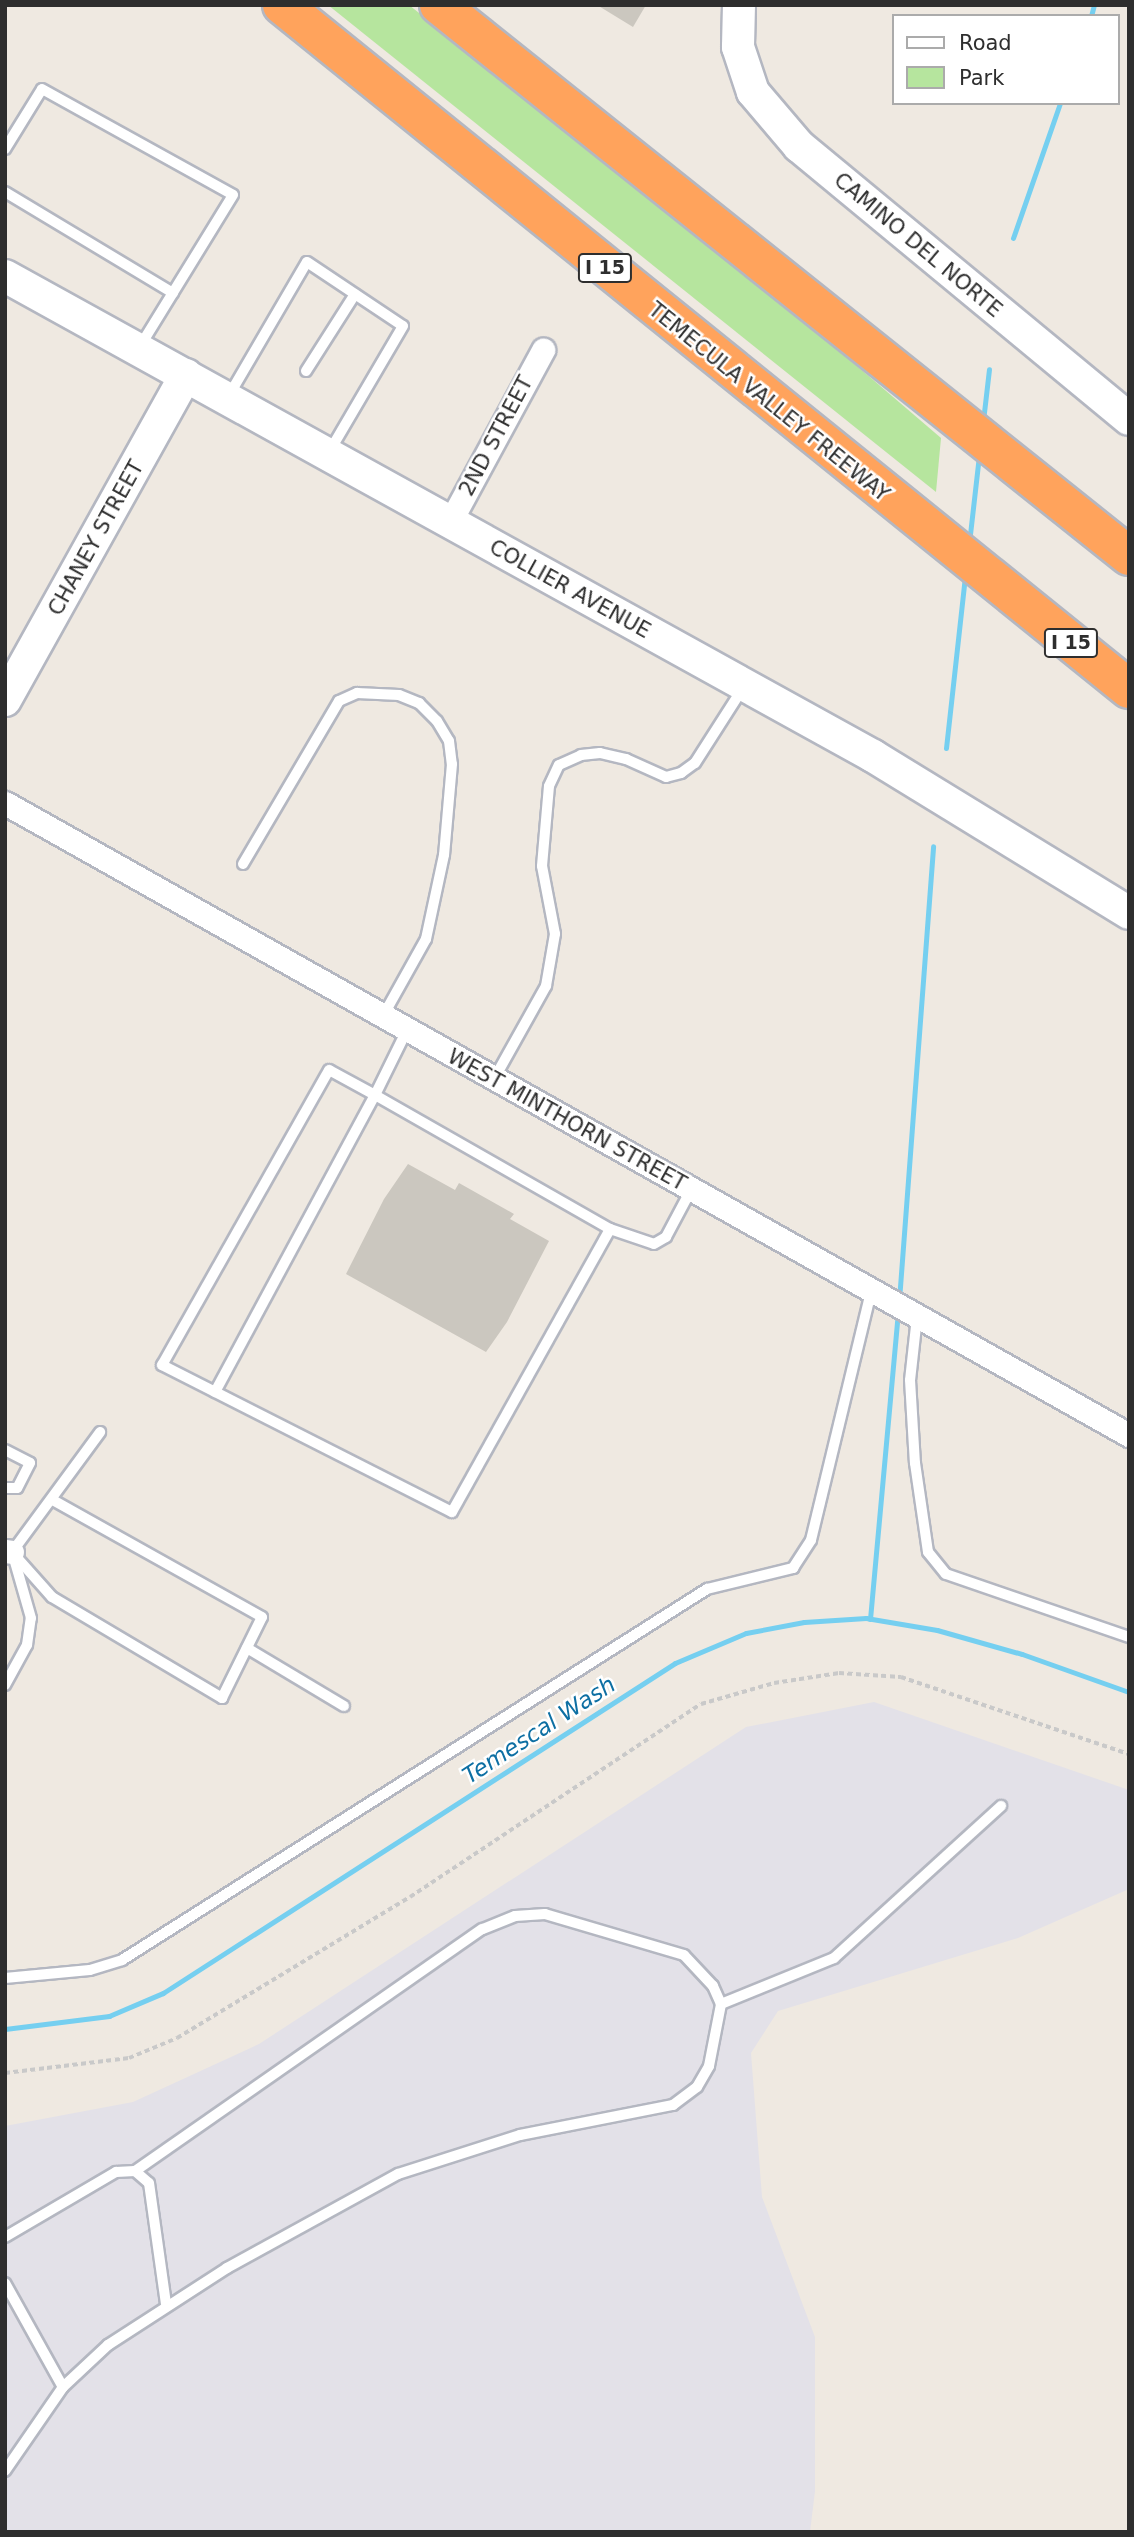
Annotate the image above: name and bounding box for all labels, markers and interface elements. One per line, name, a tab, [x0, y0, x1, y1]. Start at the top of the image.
legend	[892, 14, 1120, 105]
text: Road	[959, 31, 1012, 55]
text: Park	[959, 66, 1004, 90]
street label: CAMINO DEL NORTE	[829, 167, 1007, 323]
road number: I 15	[577, 252, 633, 284]
street label: TEMECULA VALLEY FREEWAY	[643, 297, 895, 507]
street label: 2ND STREET	[454, 372, 538, 500]
street label: CHANEY STREET	[43, 456, 149, 620]
street label: COLLIER AVENUE	[485, 534, 655, 644]
road number: I 15	[1043, 628, 1099, 658]
street label: WEST MINTHORN STREET	[443, 1044, 691, 1196]
water label: Temescal Wash	[457, 1670, 621, 1790]

